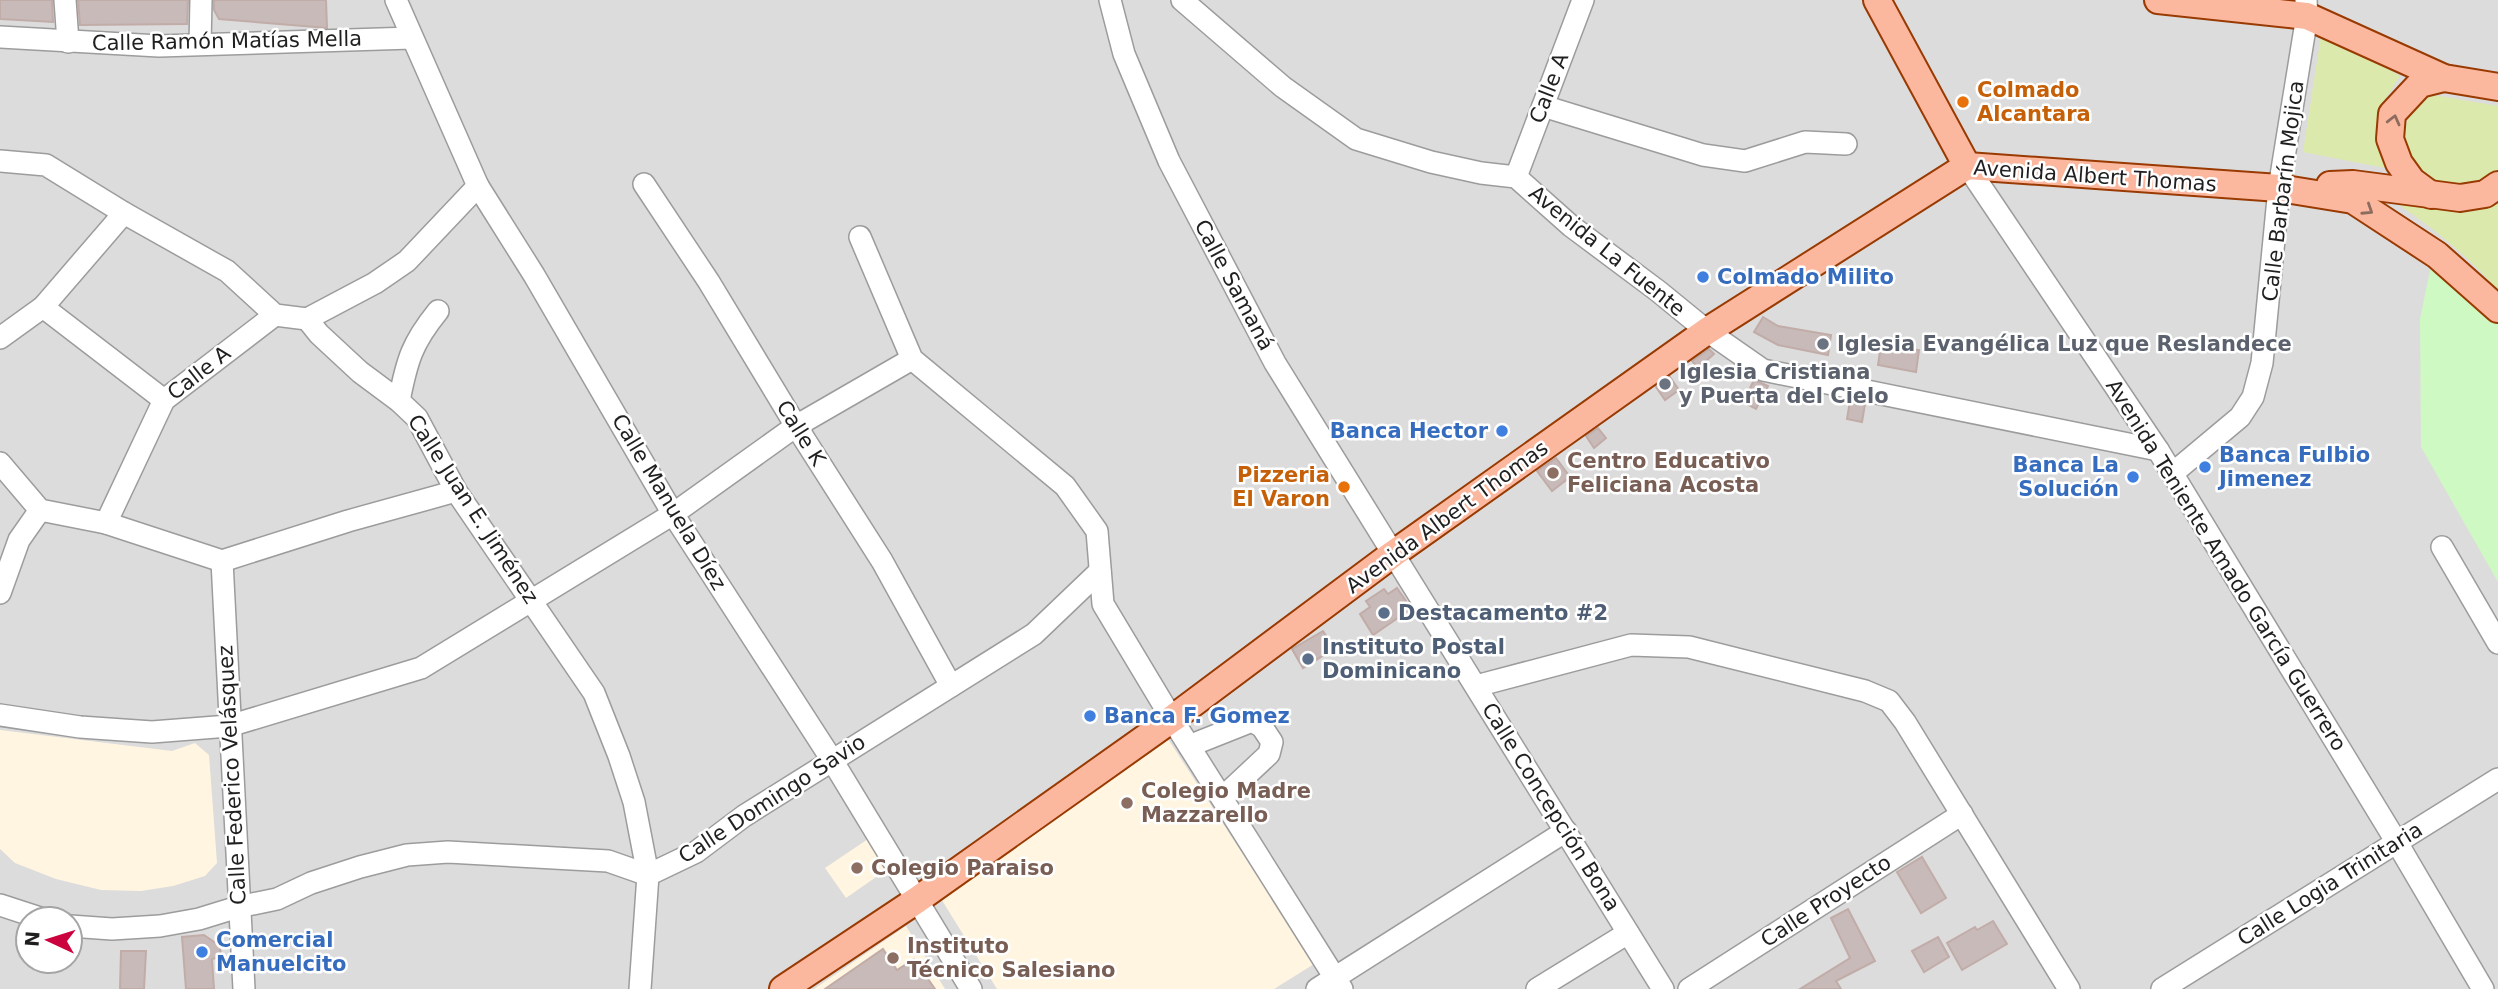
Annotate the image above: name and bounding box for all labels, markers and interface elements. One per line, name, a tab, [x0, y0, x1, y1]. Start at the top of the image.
street label: Calle Ramón Matías Mella	[92, 27, 362, 55]
street label: Calle A	[1525, 49, 1574, 126]
place label: Colmado Alcantara	[1977, 78, 2091, 126]
street label: Calle Barbarín Mojica	[2258, 79, 2308, 303]
marker: Colmado Alcantara	[1955, 94, 1971, 110]
one-way arrow	[2385, 115, 2400, 127]
street label: Avenida Albert Thomas	[1973, 156, 2217, 196]
street label: Avenida La Fuente	[1524, 181, 1690, 321]
one-way arrow	[2360, 202, 2373, 215]
street label: Calle Samaná	[1189, 216, 1279, 354]
place label: Colmado Milito	[1717, 265, 1894, 289]
marker: Colmado Milito	[1695, 269, 1711, 285]
place label: Iglesia Evangélica Luz que Reslandece	[1837, 332, 2292, 356]
marker: Iglesia Evangélica Luz que Reslandece	[1815, 336, 1831, 352]
street label: Calle A	[163, 341, 236, 405]
place label: Iglesia Cristiana y Puerta del Cielo	[1679, 360, 1889, 408]
street label: Avenida Teniente Amado García Guerrero	[2101, 375, 2351, 755]
marker: Iglesia Cristiana y Puerta del Cielo	[1657, 376, 1673, 392]
street label: Calle K	[772, 396, 831, 471]
street label: Calle Juan E. Jiménez	[403, 410, 543, 608]
street label: Calle Manuela Díez	[607, 410, 731, 594]
place label: Banca Hector	[1330, 419, 1489, 443]
marker: Banca Hector	[1494, 423, 1510, 439]
street label: Avenida Albert Thomas	[1341, 436, 1553, 598]
place label: Banca Fulbio Jimenez	[2217, 443, 2370, 491]
place label: Centro Educativo Feliciana Acosta	[1567, 449, 1770, 497]
place label: Banca La Solución	[2012, 453, 2119, 501]
marker: Banca Fulbio Jimenez	[2197, 459, 2213, 475]
place label: Pizzeria El Varon	[1232, 463, 1330, 511]
marker: Centro Educativo Feliciana Acosta	[1545, 465, 1561, 481]
marker: Banca La Solución	[2125, 469, 2141, 485]
marker: Pizzeria El Varon	[1336, 479, 1352, 495]
place label: Destacamento #2	[1398, 601, 1608, 625]
marker: Destacamento #2	[1376, 605, 1392, 621]
place label: Instituto Postal Dominicano	[1322, 635, 1505, 683]
street label: Calle Federico Velásquez	[213, 644, 251, 906]
marker: Instituto Postal Dominicano	[1300, 651, 1316, 667]
street label: Calle Concepción Bona	[1477, 698, 1625, 916]
place label: Banca F. Gomez	[1104, 704, 1290, 728]
marker: Banca F. Gomez	[1082, 708, 1098, 724]
street label: Calle Domingo Savio	[674, 730, 870, 868]
place label: Colegio Madre Mazzarello	[1141, 779, 1311, 827]
marker: Colegio Madre Mazzarello	[1119, 795, 1135, 811]
street label: Calle Logia Trinitaria	[2233, 817, 2427, 951]
street label: Calle Proyecto	[1757, 850, 1895, 952]
place label: Colegio Paraiso	[871, 856, 1054, 880]
marker: Colegio Paraiso	[849, 860, 865, 876]
north arrow	[14, 905, 84, 975]
place label: Comercial Manuelcito	[216, 928, 347, 976]
text: N	[21, 930, 44, 948]
place label: Instituto Técnico Salesiano	[907, 934, 1116, 982]
marker: Comercial Manuelcito	[194, 944, 210, 960]
marker: Instituto Técnico Salesiano	[885, 950, 901, 966]

